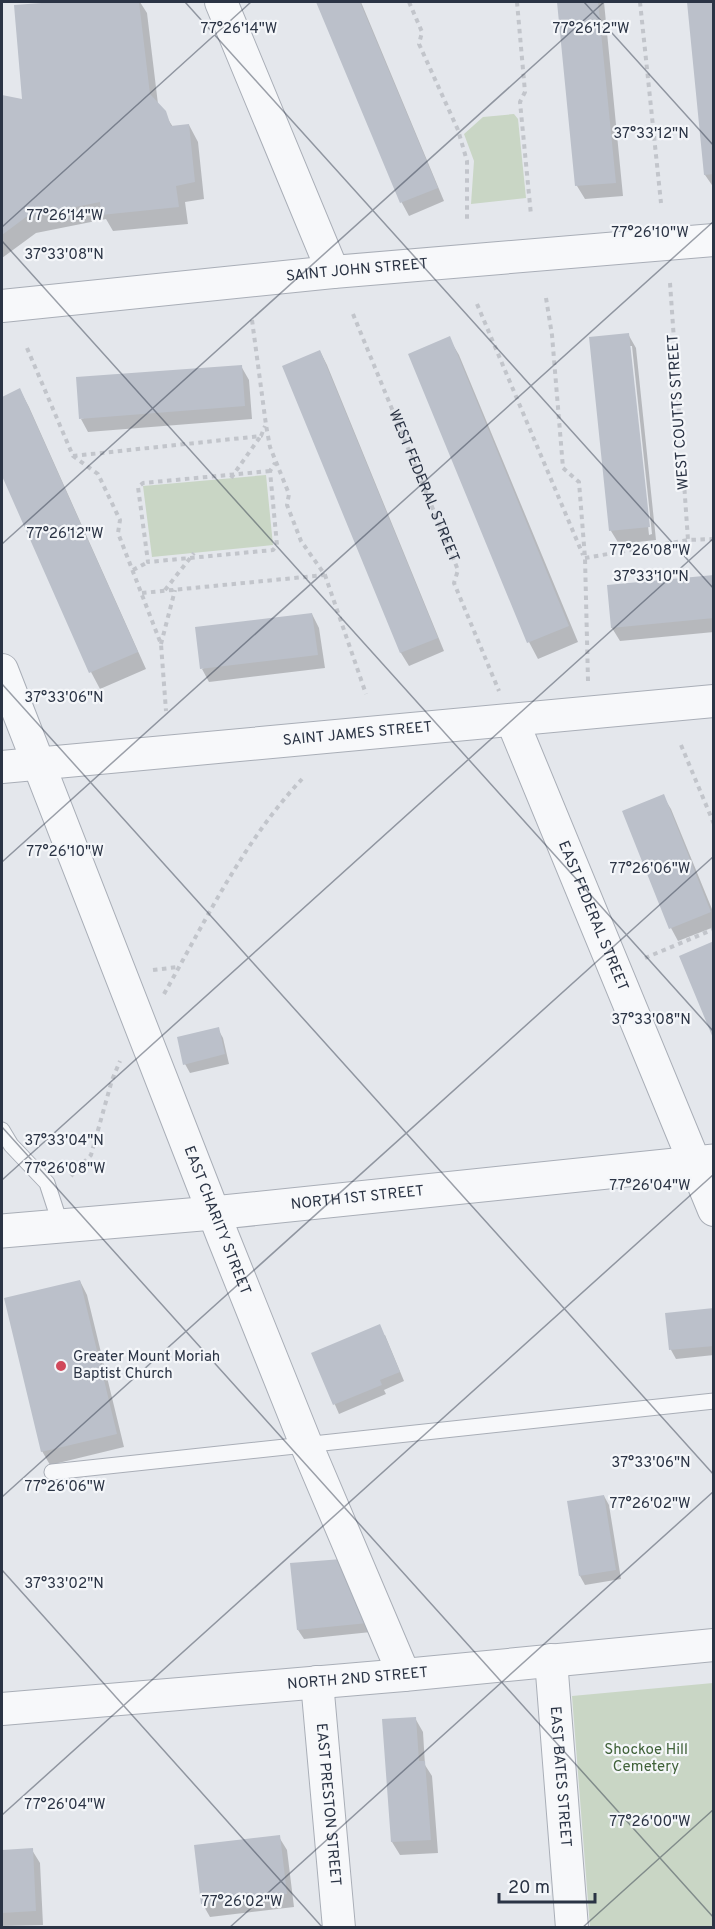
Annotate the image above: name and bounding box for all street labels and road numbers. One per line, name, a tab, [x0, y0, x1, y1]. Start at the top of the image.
street label: SAINT JOHN STREET	[285, 255, 429, 286]
street label: WEST COUTTS STREET	[664, 333, 694, 491]
street label: WEST FEDERAL STREET	[384, 407, 463, 565]
street label: SAINT JAMES STREET	[282, 718, 433, 750]
street label: EAST FEDERAL STREET	[553, 838, 632, 994]
street label: EAST CHARITY STREET	[179, 1143, 255, 1298]
street label: NORTH 1ST STREET	[290, 1182, 425, 1214]
street label: NORTH 2ND STREET	[286, 1663, 429, 1694]
street label: EAST BATES STREET	[545, 1705, 575, 1848]
street label: EAST PRESTON STREET	[311, 1722, 345, 1887]

